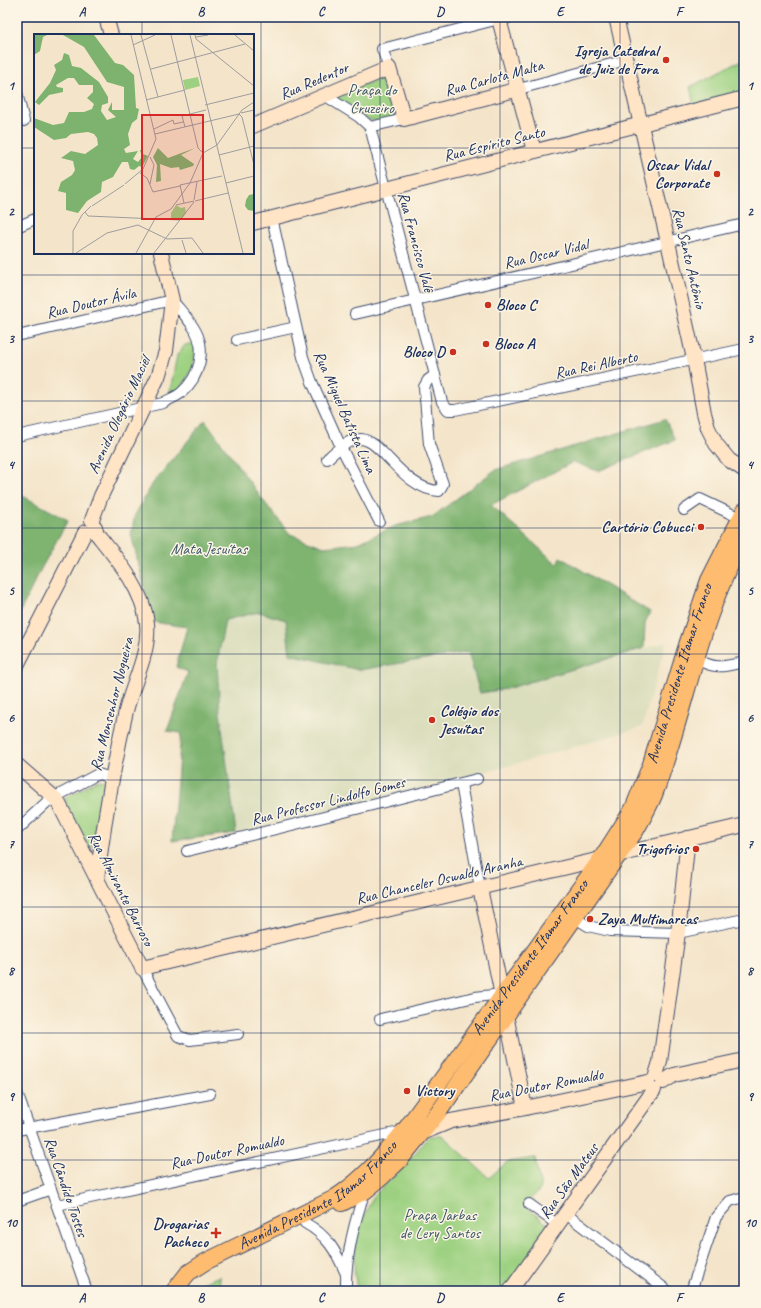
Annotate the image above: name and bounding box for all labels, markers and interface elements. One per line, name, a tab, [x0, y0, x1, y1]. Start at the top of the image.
text: A	[79, 4, 87, 20]
text: B	[198, 4, 206, 20]
text: C	[318, 4, 326, 20]
text: D	[436, 4, 445, 20]
text: E	[557, 4, 566, 20]
text: F	[676, 4, 685, 20]
inset map	[34, 34, 254, 254]
place label: Igreja Catedral de Juiz de Fora	[574, 41, 661, 79]
street label: Rua Carlota Malta	[442, 55, 547, 101]
marker: Igreja Catedral de Juiz de Fora	[661, 55, 671, 65]
street label: Rua Redentor	[277, 57, 354, 104]
text: 1	[8, 78, 16, 94]
text: 1	[747, 78, 755, 94]
park label: Praça do Cruzeiro	[348, 80, 399, 118]
street label: Rua Espírito Santo	[441, 121, 548, 166]
place label: Oscar Vidal Corporate	[646, 155, 712, 193]
marker: Oscar Vidal Corporate	[712, 169, 722, 179]
street label: Rua Francisco Valê	[393, 190, 439, 296]
text: 2	[8, 204, 15, 220]
text: 2	[747, 204, 754, 220]
street label: Rua Santo Antônio	[668, 206, 711, 313]
street label: Rua Oscar Vidal	[502, 234, 593, 273]
street label: Rua Doutor Ávila	[44, 283, 139, 323]
place label: Bloco C	[496, 295, 539, 315]
marker: Bloco C	[483, 300, 493, 310]
text: 3	[8, 331, 15, 347]
text: 3	[747, 331, 754, 347]
place label: Bloco A	[494, 334, 537, 354]
marker: Bloco A	[481, 339, 491, 349]
place label: Bloco D	[403, 342, 447, 362]
street label: Rua Rei Alberto	[553, 346, 640, 384]
marker: Bloco D	[448, 347, 458, 357]
street label: Rua Miguel Batista Lima	[309, 348, 381, 477]
street label: Avenida Olegário Maciel	[83, 350, 156, 477]
text: 4	[8, 457, 16, 473]
text: 4	[747, 457, 755, 473]
place label: Cartório Cobucci	[601, 517, 695, 537]
marker: Cartório Cobucci	[696, 522, 706, 532]
park label: Mata Jesuítas	[171, 539, 249, 559]
street label: Avenida Presidente Itamar Franco	[642, 579, 718, 766]
text: 5	[8, 583, 15, 599]
text: 5	[747, 583, 754, 599]
street label: Rua Monsenhor Nogueira	[86, 634, 139, 773]
place label: Colégio dos Jesuítas	[439, 701, 499, 739]
text: 6	[8, 710, 15, 726]
text: 6	[747, 710, 754, 726]
marker: Colégio dos Jesuítas	[427, 715, 437, 725]
street label: Rua Professor Lindolfo Gomes	[249, 772, 409, 830]
street label: Rua Almirante Barroso	[84, 829, 159, 951]
text: 7	[8, 836, 15, 852]
text: 7	[747, 836, 754, 852]
place label: Trigofrios	[636, 839, 690, 859]
marker: Trigofrios	[691, 844, 701, 854]
street label: Rua Chanceler Oswaldo Aranha	[354, 851, 525, 909]
street label: Avenida Presidente Itamar Franco	[467, 874, 594, 1039]
place label: Zaya Multimarcas	[598, 909, 699, 929]
marker: Zaya Multimarcas	[585, 914, 595, 924]
text: 8	[8, 963, 16, 979]
text: 8	[747, 963, 755, 979]
street label: Rua Doutor Romualdo	[487, 1064, 606, 1106]
place label: Victory	[415, 1081, 456, 1101]
marker: Victory	[402, 1086, 412, 1096]
text: 9	[8, 1089, 15, 1105]
text: 9	[747, 1089, 754, 1105]
street label: Rua Doutor Romualdo	[168, 1130, 287, 1174]
street label: Rua Cândido Tostes	[40, 1134, 93, 1241]
street label: Avenida Presidente Itamar Franco	[235, 1135, 403, 1254]
street label: Rua São Mateus	[535, 1138, 604, 1223]
park label: Praça Jarbas de Lery Santos	[400, 1205, 482, 1243]
place label: Drogarias Pacheco	[153, 1214, 209, 1252]
text: 10	[5, 1215, 18, 1231]
text: 10	[744, 1215, 757, 1231]
marker: Drogarias Pacheco	[211, 1228, 221, 1238]
text: A	[79, 1290, 87, 1306]
text: B	[198, 1290, 206, 1306]
text: C	[318, 1290, 326, 1306]
text: D	[436, 1290, 445, 1306]
text: E	[557, 1290, 566, 1306]
text: F	[676, 1290, 685, 1306]

